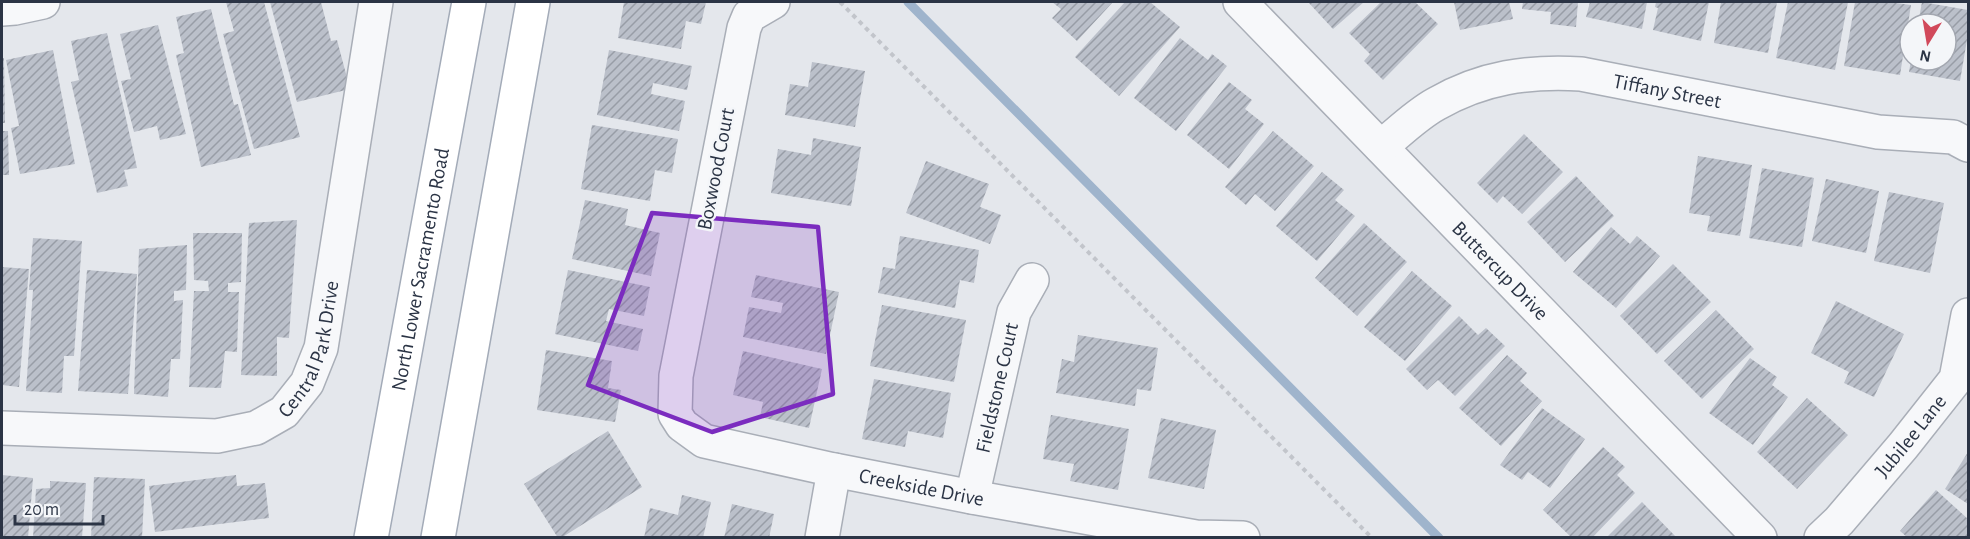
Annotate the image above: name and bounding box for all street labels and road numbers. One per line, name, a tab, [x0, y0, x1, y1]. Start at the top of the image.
street label: Tiffany Street	[1611, 70, 1723, 112]
street label: Boxwood Court	[694, 106, 738, 232]
street label: North Lower Sacramento Road	[388, 146, 453, 393]
street label: Buttercup Drive	[1448, 217, 1553, 324]
street label: Central Park Drive	[274, 279, 342, 421]
street label: Fieldstone Court	[972, 320, 1022, 455]
street label: Jubilee Lane	[1871, 390, 1950, 481]
street label: Creekside Drive	[857, 465, 986, 509]

